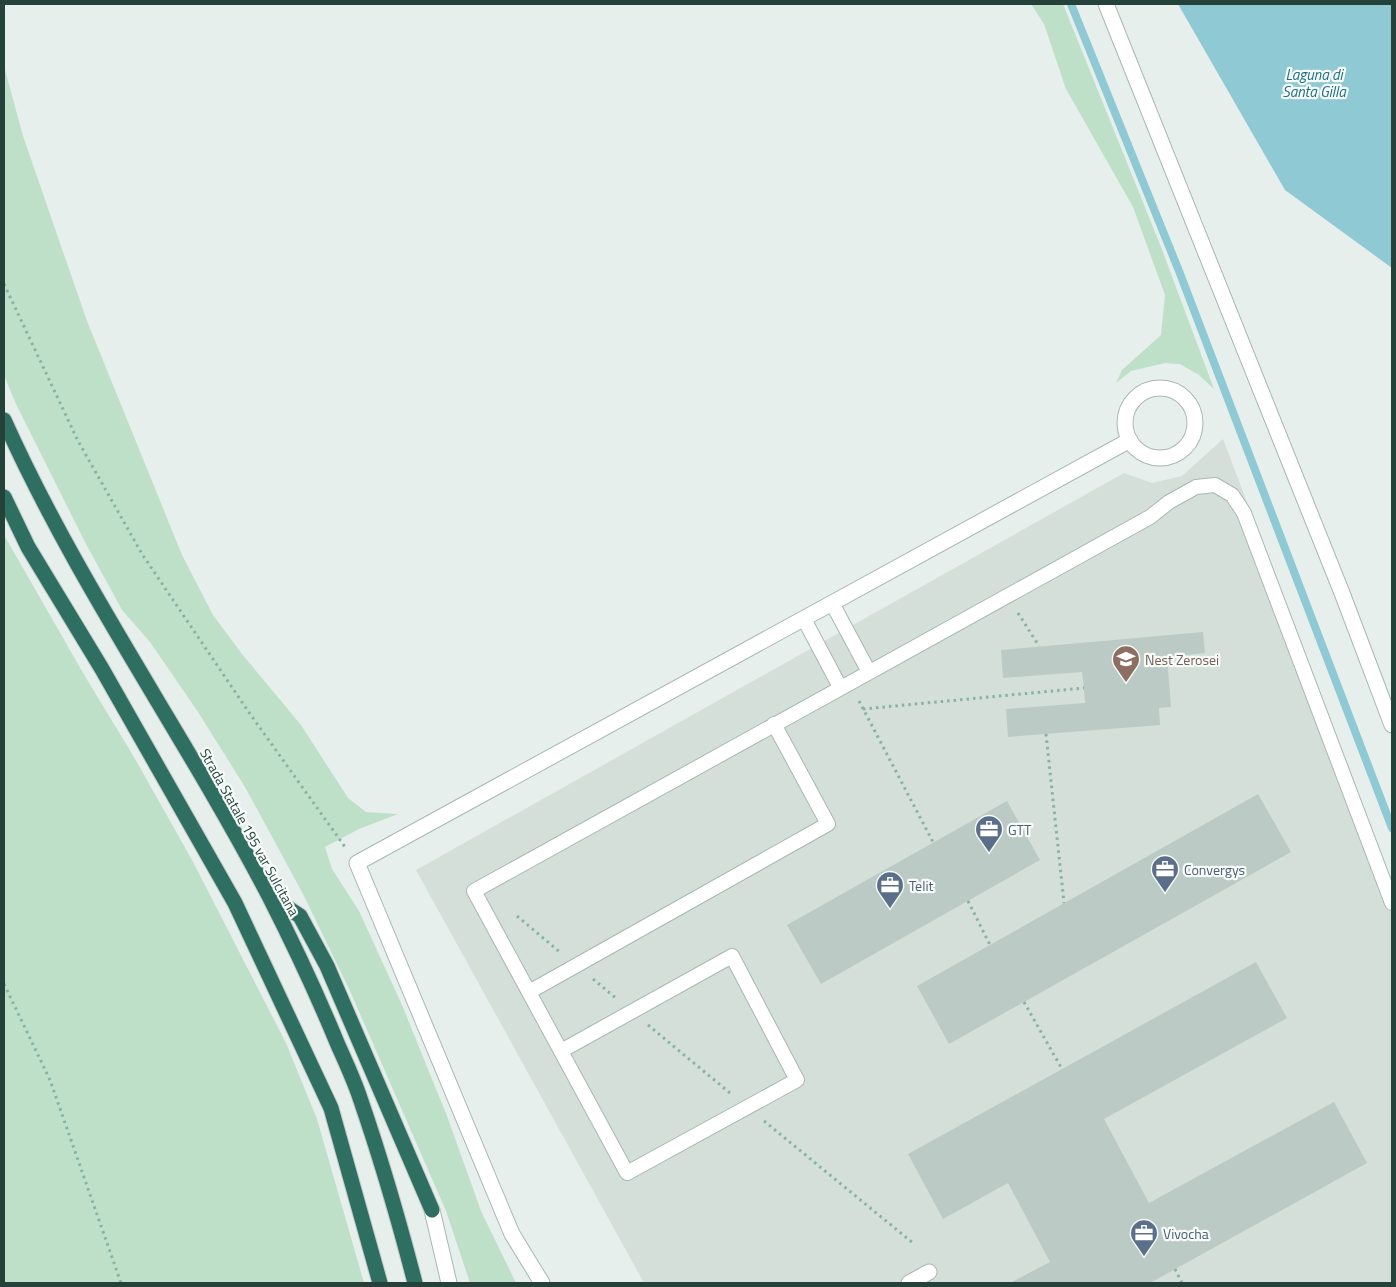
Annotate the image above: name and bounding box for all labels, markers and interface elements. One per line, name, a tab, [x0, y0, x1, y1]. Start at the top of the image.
water label: Laguna di Santa Gilla	[1282, 63, 1347, 103]
school or university icon: Nest Zerosei	[1111, 644, 1141, 683]
place label: Nest Zerosei	[1145, 649, 1219, 670]
street label: Strada Statale 195 var Sulcitana	[195, 744, 305, 920]
office icon: GTT	[974, 814, 1004, 853]
place label: GTT	[1008, 819, 1032, 840]
office icon: Convergys	[1150, 854, 1180, 893]
place label: Convergys	[1184, 859, 1245, 880]
office icon: Telit	[875, 870, 905, 909]
place label: Telit	[909, 875, 933, 896]
office icon: Vivocha	[1129, 1218, 1159, 1257]
place label: Vivocha	[1163, 1223, 1209, 1244]

